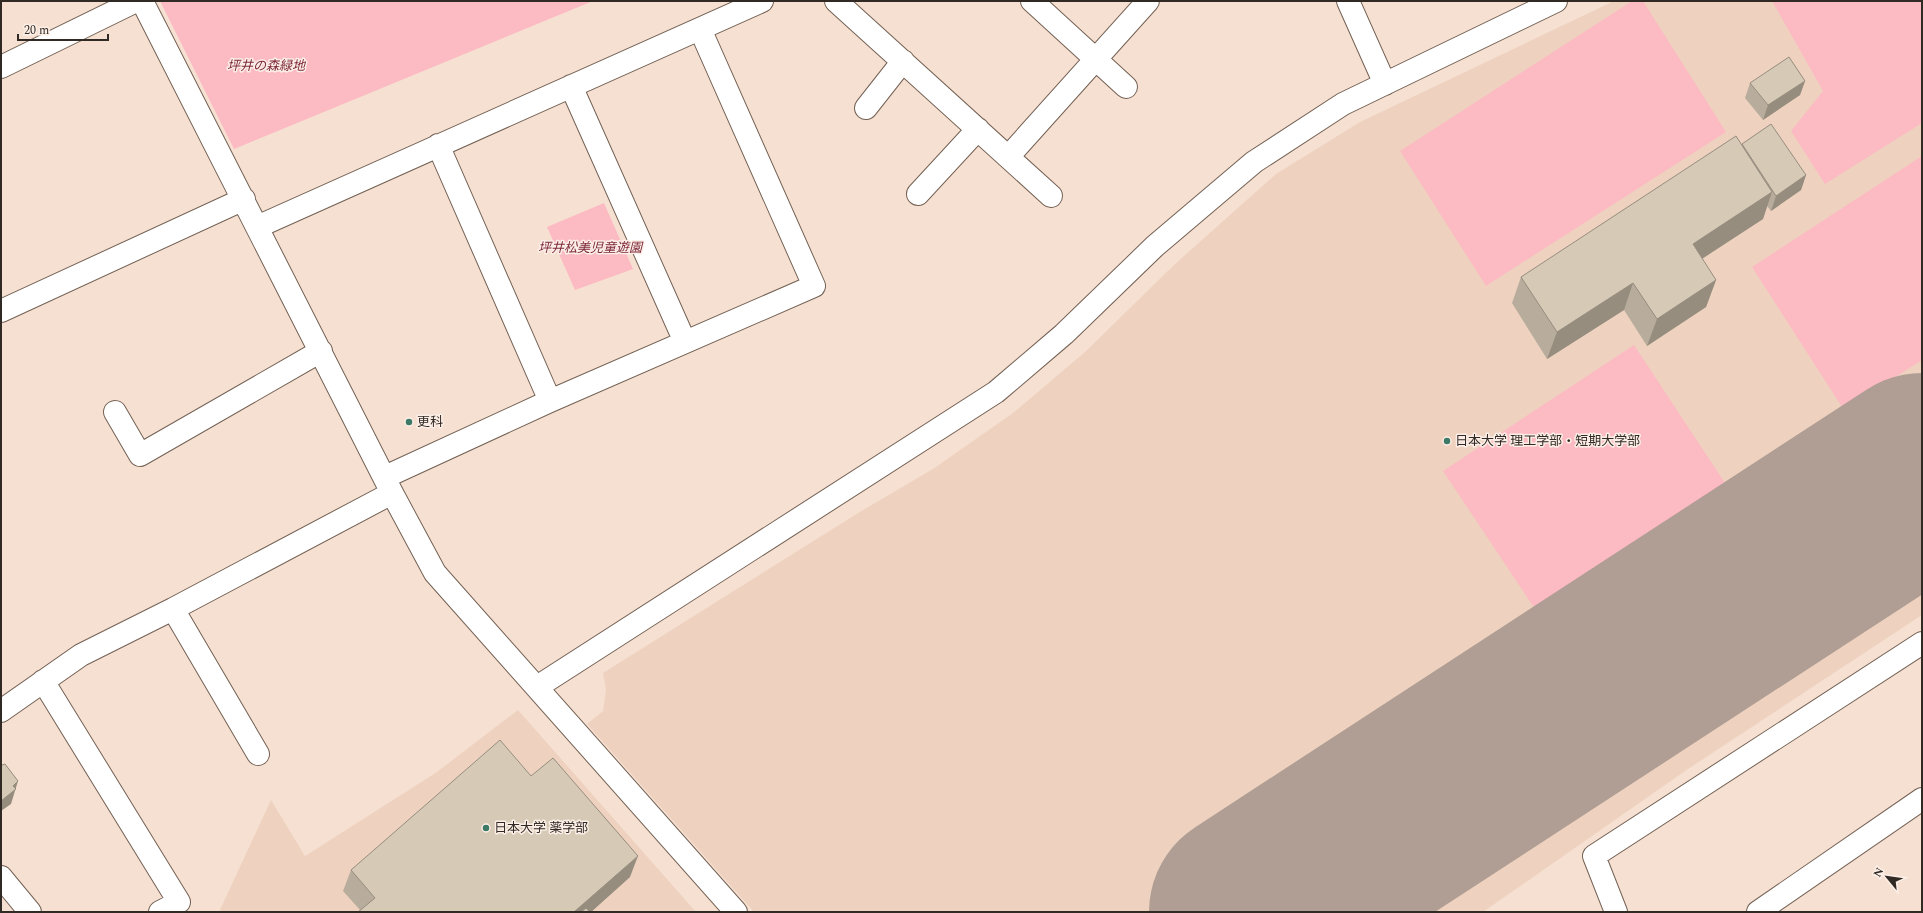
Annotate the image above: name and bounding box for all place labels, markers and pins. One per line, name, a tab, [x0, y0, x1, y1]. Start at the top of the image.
place label: 更科	[417, 412, 443, 432]
marker: 更科	[404, 417, 414, 427]
place label: 日本大学 理工学部・短期大学部	[1455, 431, 1640, 451]
marker: 日本大学 理工学部・短期大学部	[1442, 436, 1452, 446]
place label: 日本大学 薬学部	[494, 818, 588, 838]
marker: 日本大学 薬学部	[481, 823, 491, 833]

